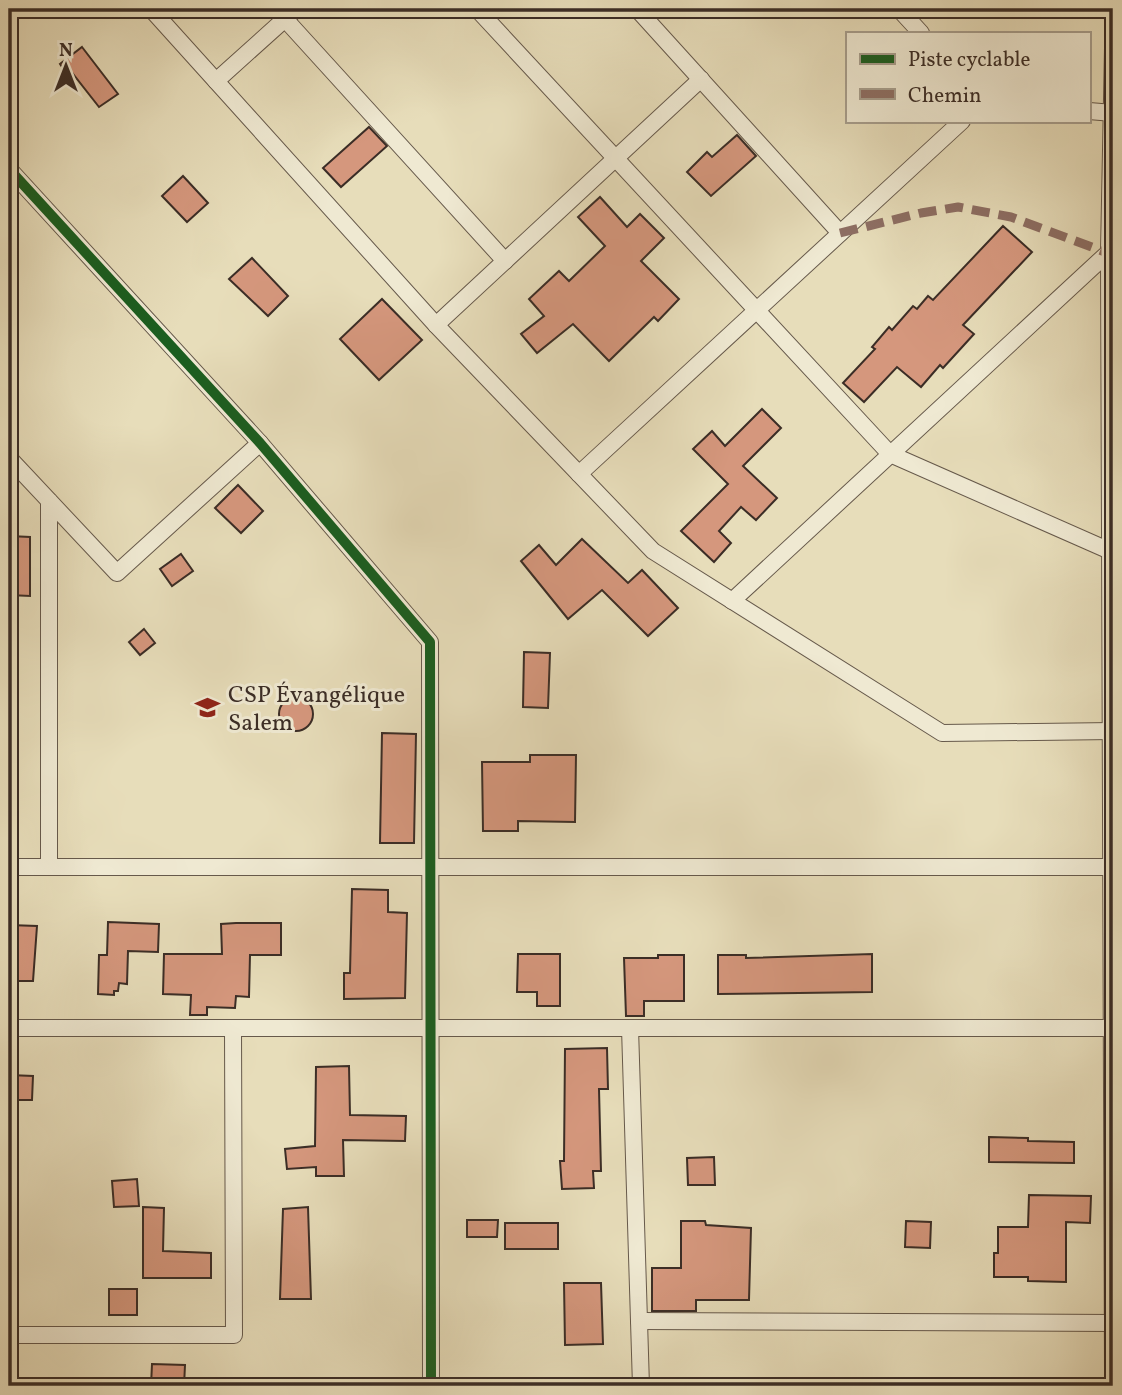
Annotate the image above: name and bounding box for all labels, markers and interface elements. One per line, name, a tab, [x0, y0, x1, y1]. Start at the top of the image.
north arrow	[32, 32, 102, 102]
legend	[846, 32, 1090, 122]
text: N	[59, 38, 73, 64]
text: Piste cyclable	[908, 46, 1031, 75]
text: Chemin	[908, 82, 982, 111]
place label: CSP Évangélique Salem	[228, 679, 405, 741]
school or university icon: CSP Évangélique Salem	[194, 694, 222, 722]

